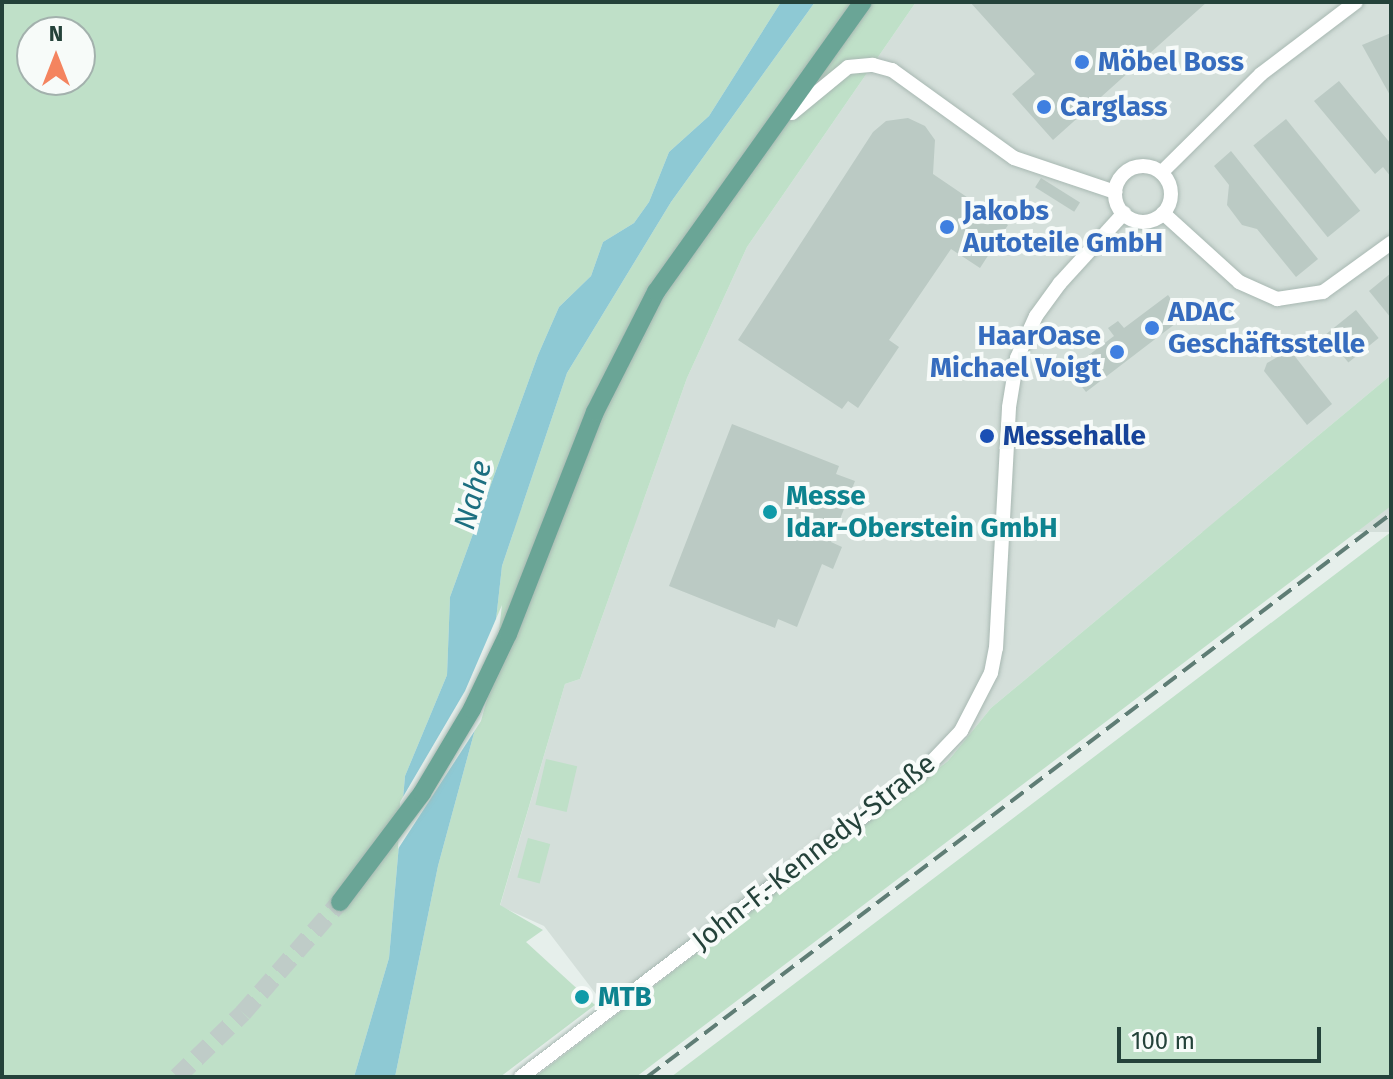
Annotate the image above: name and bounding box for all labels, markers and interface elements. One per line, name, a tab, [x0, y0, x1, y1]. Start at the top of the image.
north arrow	[16, 16, 96, 96]
text: N	[49, 20, 63, 47]
place label: Möbel Boss	[1098, 45, 1244, 79]
marker: Möbel Boss	[1073, 53, 1091, 71]
place label: Carglass	[1060, 90, 1168, 124]
marker: Carglass	[1035, 98, 1053, 116]
place label: Jakobs Autoteile GmbH	[963, 194, 1163, 260]
marker: Jakobs Autoteile GmbH	[938, 218, 956, 236]
place label: ADAC Geschäftsstelle	[1168, 295, 1365, 361]
place label: HaarOase Michael Voigt	[930, 319, 1101, 385]
marker: ADAC Geschäftsstelle	[1143, 319, 1161, 337]
marker: HaarOase Michael Voigt	[1108, 343, 1126, 361]
place label: Messehalle	[1003, 419, 1146, 453]
marker: Messehalle	[978, 427, 996, 445]
water label: Nahe	[447, 456, 499, 534]
place label: Messe Idar-Oberstein GmbH	[786, 479, 1058, 545]
marker: Messe Idar-Oberstein GmbH	[761, 503, 779, 521]
street label: John-F.-Kennedy-Straße	[686, 747, 942, 957]
place label: MTB	[598, 980, 652, 1014]
marker: MTB	[573, 988, 591, 1006]
scale bar	[1121, 1011, 1325, 1061]
text: 100 m	[1131, 1027, 1195, 1055]

